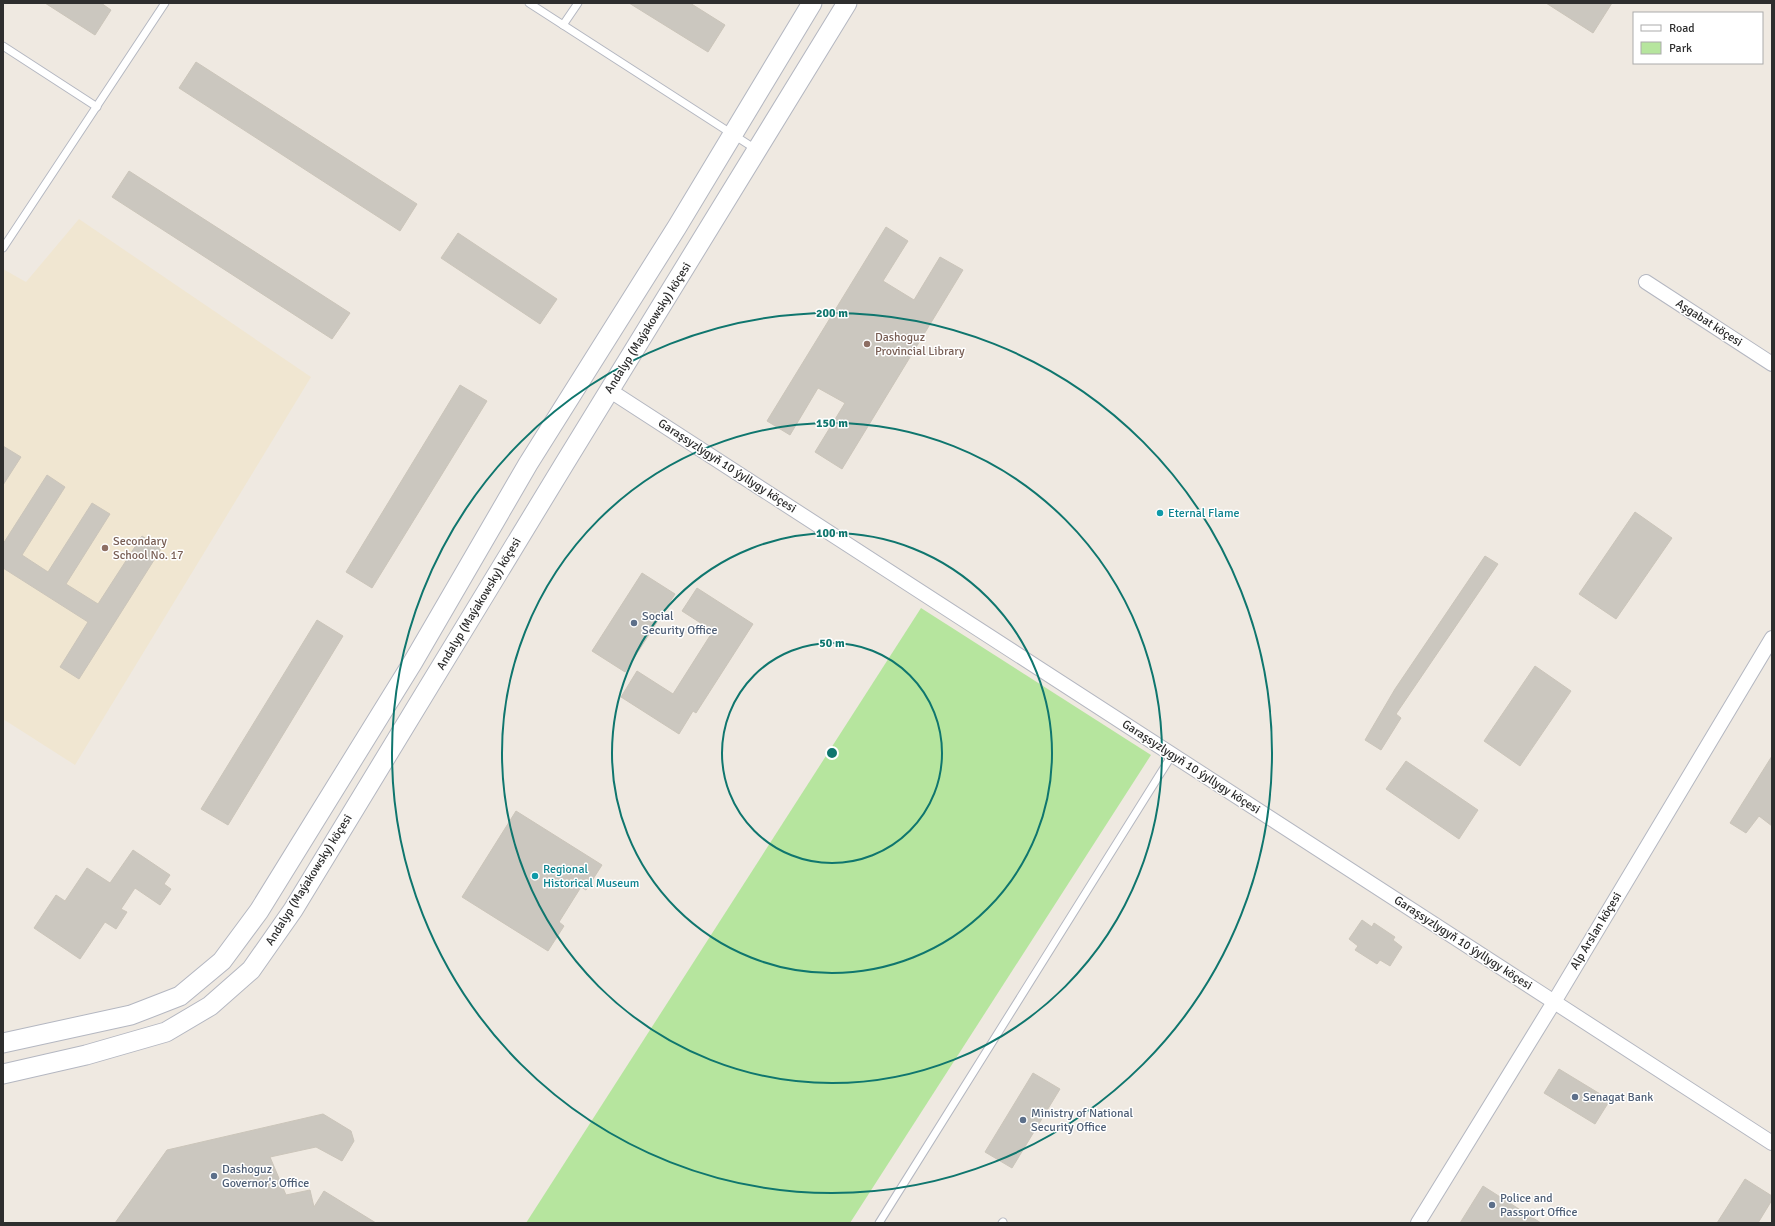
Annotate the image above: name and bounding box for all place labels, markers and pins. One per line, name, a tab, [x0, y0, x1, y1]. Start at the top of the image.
place label: Dashoguz Provincial Library	[875, 330, 965, 359]
marker: Dashoguz Provincial Library	[862, 339, 872, 349]
place label: Eternal Flame	[1168, 506, 1239, 521]
marker: Eternal Flame	[1155, 508, 1165, 518]
place label: Secondary School No. 17	[113, 534, 184, 563]
marker: Secondary School No. 17	[100, 543, 110, 553]
place label: Social Security Office	[642, 609, 717, 638]
marker: Social Security Office	[629, 618, 639, 628]
centre of rings	[825, 746, 839, 760]
place label: Regional Historical Museum	[543, 862, 639, 891]
marker: Regional Historical Museum	[530, 871, 540, 881]
place label: Senagat Bank	[1583, 1090, 1653, 1105]
marker: Senagat Bank	[1570, 1092, 1580, 1102]
place label: Ministry of National Security Office	[1031, 1106, 1134, 1135]
marker: Ministry of National Security Office	[1018, 1115, 1028, 1125]
place label: Dashoguz Governor's Office	[222, 1162, 309, 1191]
marker: Dashoguz Governor's Office	[209, 1171, 219, 1181]
place label: Police and Passport Office	[1500, 1191, 1577, 1220]
marker: Police and Passport Office	[1487, 1200, 1497, 1210]

